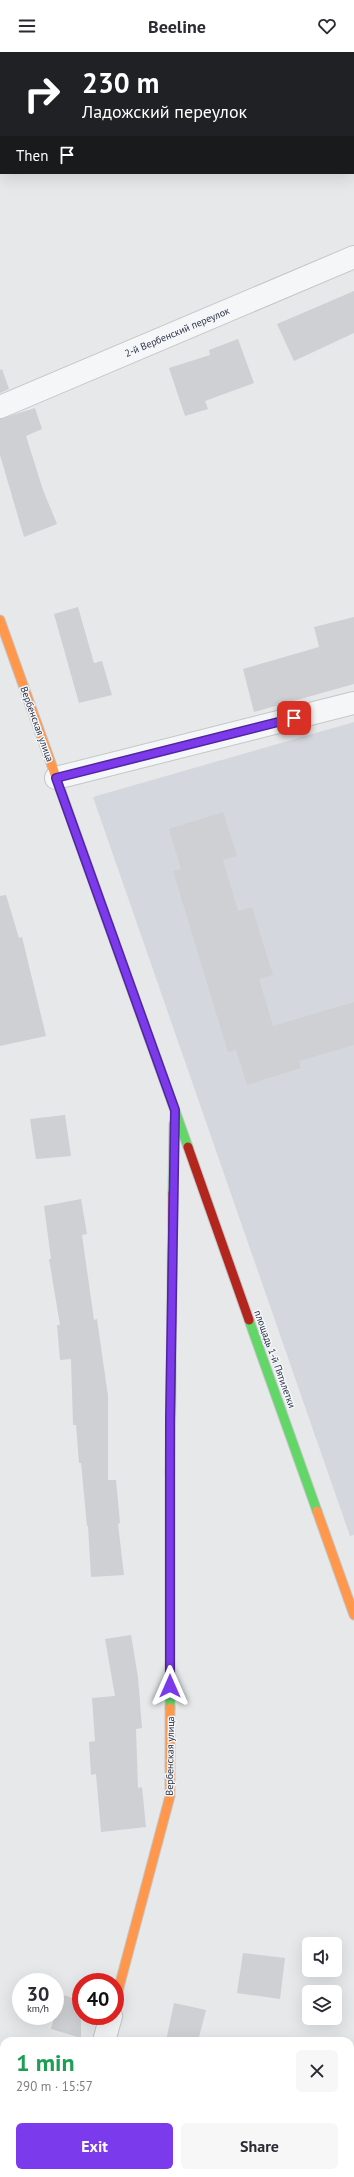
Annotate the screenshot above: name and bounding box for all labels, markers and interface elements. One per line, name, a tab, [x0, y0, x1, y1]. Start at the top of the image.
icon: menu	[16, 15, 38, 37]
text: Beeline	[148, 15, 206, 38]
icon: heart	[316, 15, 338, 37]
text: 230 m	[82, 64, 159, 101]
icon: right	[16, 68, 68, 120]
text: Ладожский переулок	[82, 100, 247, 123]
icon: arrive	[56, 144, 78, 166]
text: Then	[16, 146, 48, 165]
street label: 2-й Вербенский переулок	[123, 304, 232, 360]
street label: Вербенская улица	[17, 685, 57, 764]
pin	[277, 701, 311, 735]
icon: arrive	[283, 707, 305, 729]
street label: площадь 1-й Пятилетки	[251, 1308, 299, 1410]
position arrow	[149, 1665, 191, 1707]
street label: Вербенская улица	[163, 1716, 177, 1796]
map controls	[302, 1937, 342, 2025]
button: sound	[302, 1937, 342, 1977]
speed limit sign: 40	[72, 1973, 124, 2025]
text: 30	[27, 1981, 49, 2007]
button: layers	[302, 1985, 342, 2025]
text: km/h	[27, 2002, 49, 2015]
text: 1 min	[16, 2047, 75, 2078]
button: close	[296, 2050, 338, 2092]
text: 290 m · 15:57	[16, 2078, 93, 2095]
button: Exit	[16, 2123, 173, 2169]
button: Share	[181, 2123, 338, 2169]

